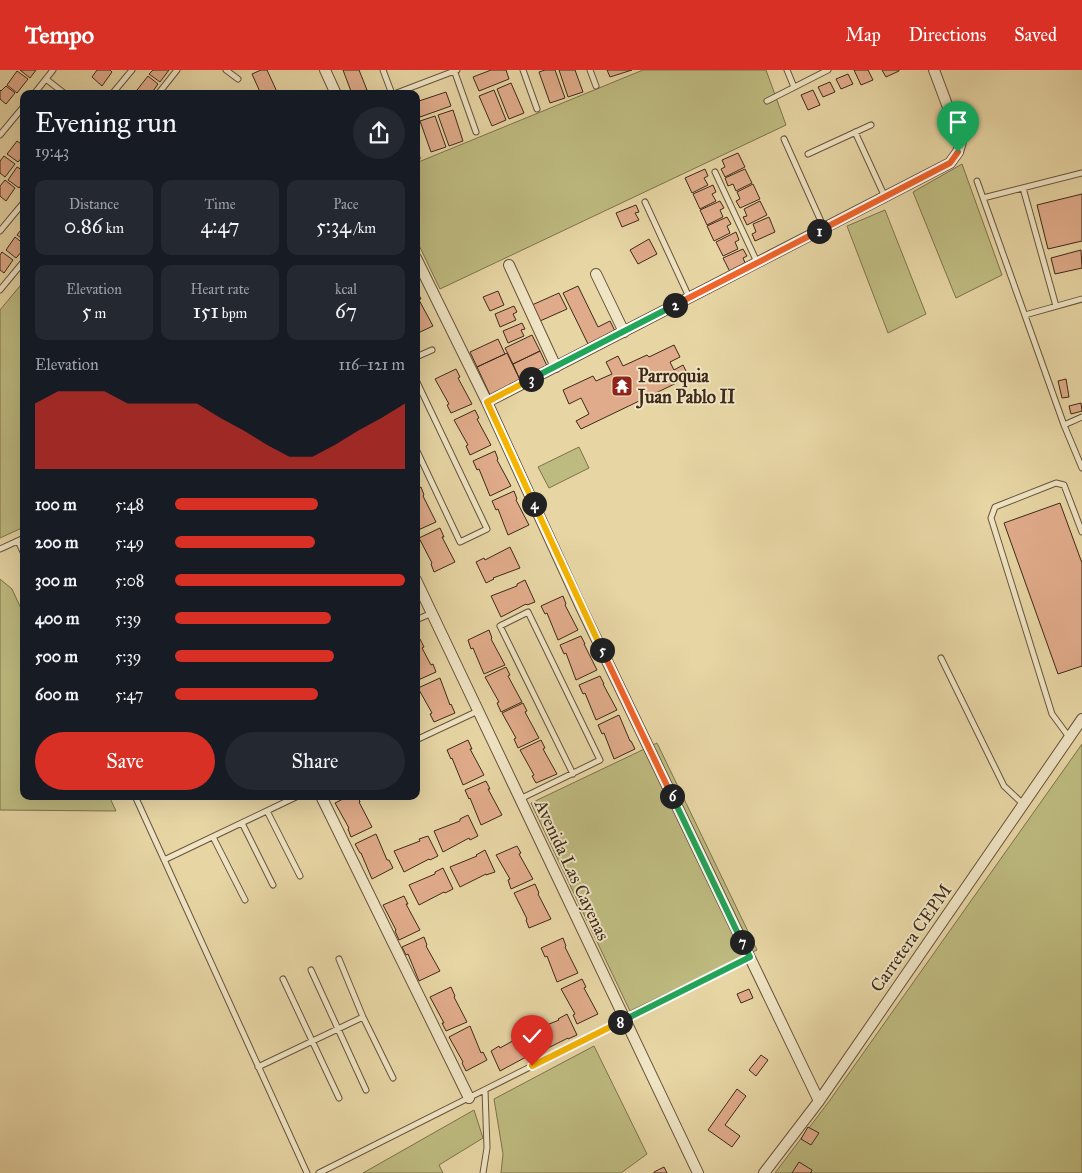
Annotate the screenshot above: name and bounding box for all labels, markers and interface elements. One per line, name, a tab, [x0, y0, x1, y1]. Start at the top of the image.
text: Tempo	[25, 20, 94, 50]
text: Map	[845, 24, 881, 46]
text: Directions	[909, 24, 986, 46]
text: Saved	[1014, 24, 1057, 46]
pin	[937, 101, 979, 152]
text: Evening run	[35, 105, 177, 140]
button: share	[353, 107, 405, 159]
icon: arrive	[944, 108, 972, 136]
text: 19:43	[35, 142, 69, 161]
text: Distance	[69, 196, 119, 213]
text: Time	[205, 196, 236, 213]
text: Pace	[333, 196, 359, 213]
text: 0.86	[64, 213, 103, 239]
text: 4:47	[201, 213, 240, 239]
text: 5:34	[316, 213, 351, 239]
pin: 1	[806, 218, 832, 244]
text: km	[103, 220, 124, 237]
text: /km	[351, 220, 376, 237]
text: 1	[817, 223, 822, 240]
text: Elevation	[66, 281, 122, 298]
text: Heart rate	[191, 281, 249, 298]
text: kcal	[335, 281, 357, 298]
pin: 2	[662, 292, 688, 318]
text: 2	[672, 297, 679, 314]
text: 5	[82, 298, 91, 324]
text: 151	[193, 298, 219, 324]
text: 67	[335, 298, 357, 324]
text: m	[91, 305, 106, 322]
text: bpm	[219, 305, 247, 322]
text: Elevation	[35, 355, 99, 374]
text: 116–121 m	[338, 355, 405, 374]
place label: Parroquia Juan Pablo II	[636, 365, 736, 409]
pin: 3	[518, 366, 544, 392]
text: 3	[529, 371, 534, 388]
temple icon: Parroquia Juan Pablo II	[610, 374, 634, 398]
pin: 4	[522, 492, 546, 516]
text: 100 m	[35, 495, 77, 514]
text: 5:48	[115, 495, 144, 514]
text: 4	[531, 496, 538, 513]
text: 200 m	[35, 533, 78, 552]
text: 5:49	[115, 533, 144, 552]
text: 300 m	[35, 571, 77, 590]
text: 5:08	[115, 571, 144, 590]
text: 400 m	[35, 609, 79, 628]
text: 5:39	[115, 609, 141, 628]
pin: 5	[590, 638, 614, 662]
text: 5	[599, 642, 606, 659]
text: 500 m	[35, 647, 78, 666]
text: 5:39	[115, 647, 141, 666]
text: 600 m	[35, 685, 79, 704]
text: 5:47	[115, 685, 143, 704]
button: Save	[35, 732, 215, 790]
button: Share	[225, 732, 405, 790]
pin: 6	[660, 784, 684, 808]
text: 6	[669, 788, 676, 805]
street label: Avenida Las Cayenas	[529, 795, 614, 944]
street label: Carretera CEPM	[866, 880, 956, 996]
pin: 7	[730, 930, 754, 954]
text: 7	[739, 934, 746, 951]
pin: 8	[608, 1010, 632, 1034]
text: 8	[617, 1014, 624, 1031]
pin	[511, 1015, 553, 1066]
icon: check	[518, 1022, 546, 1050]

